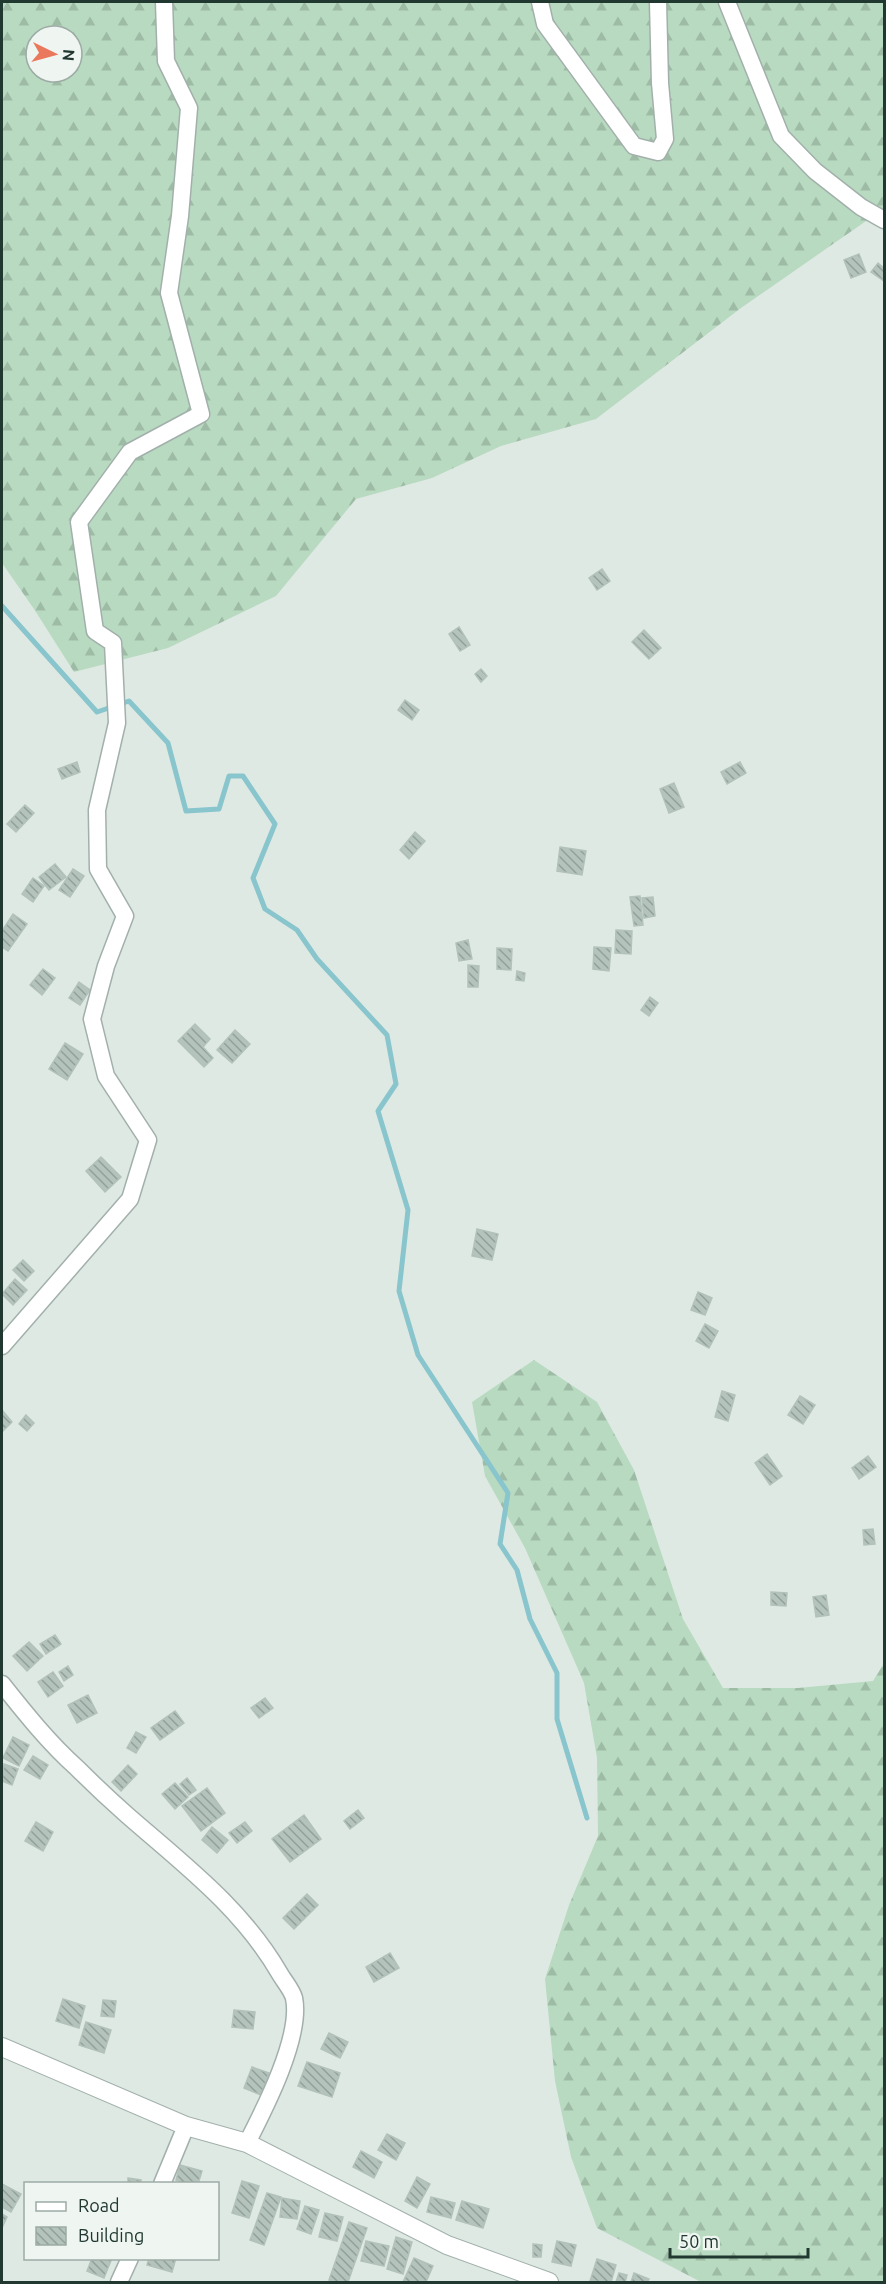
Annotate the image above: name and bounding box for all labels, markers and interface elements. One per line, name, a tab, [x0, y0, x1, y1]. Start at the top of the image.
north arrow	[24, 24, 84, 84]
text: N	[59, 49, 78, 62]
legend	[24, 2182, 219, 2260]
text: Road	[78, 2195, 120, 2215]
scale bar	[670, 2221, 808, 2259]
text: Building	[78, 2225, 144, 2245]
text: 50 m	[679, 2231, 719, 2251]

